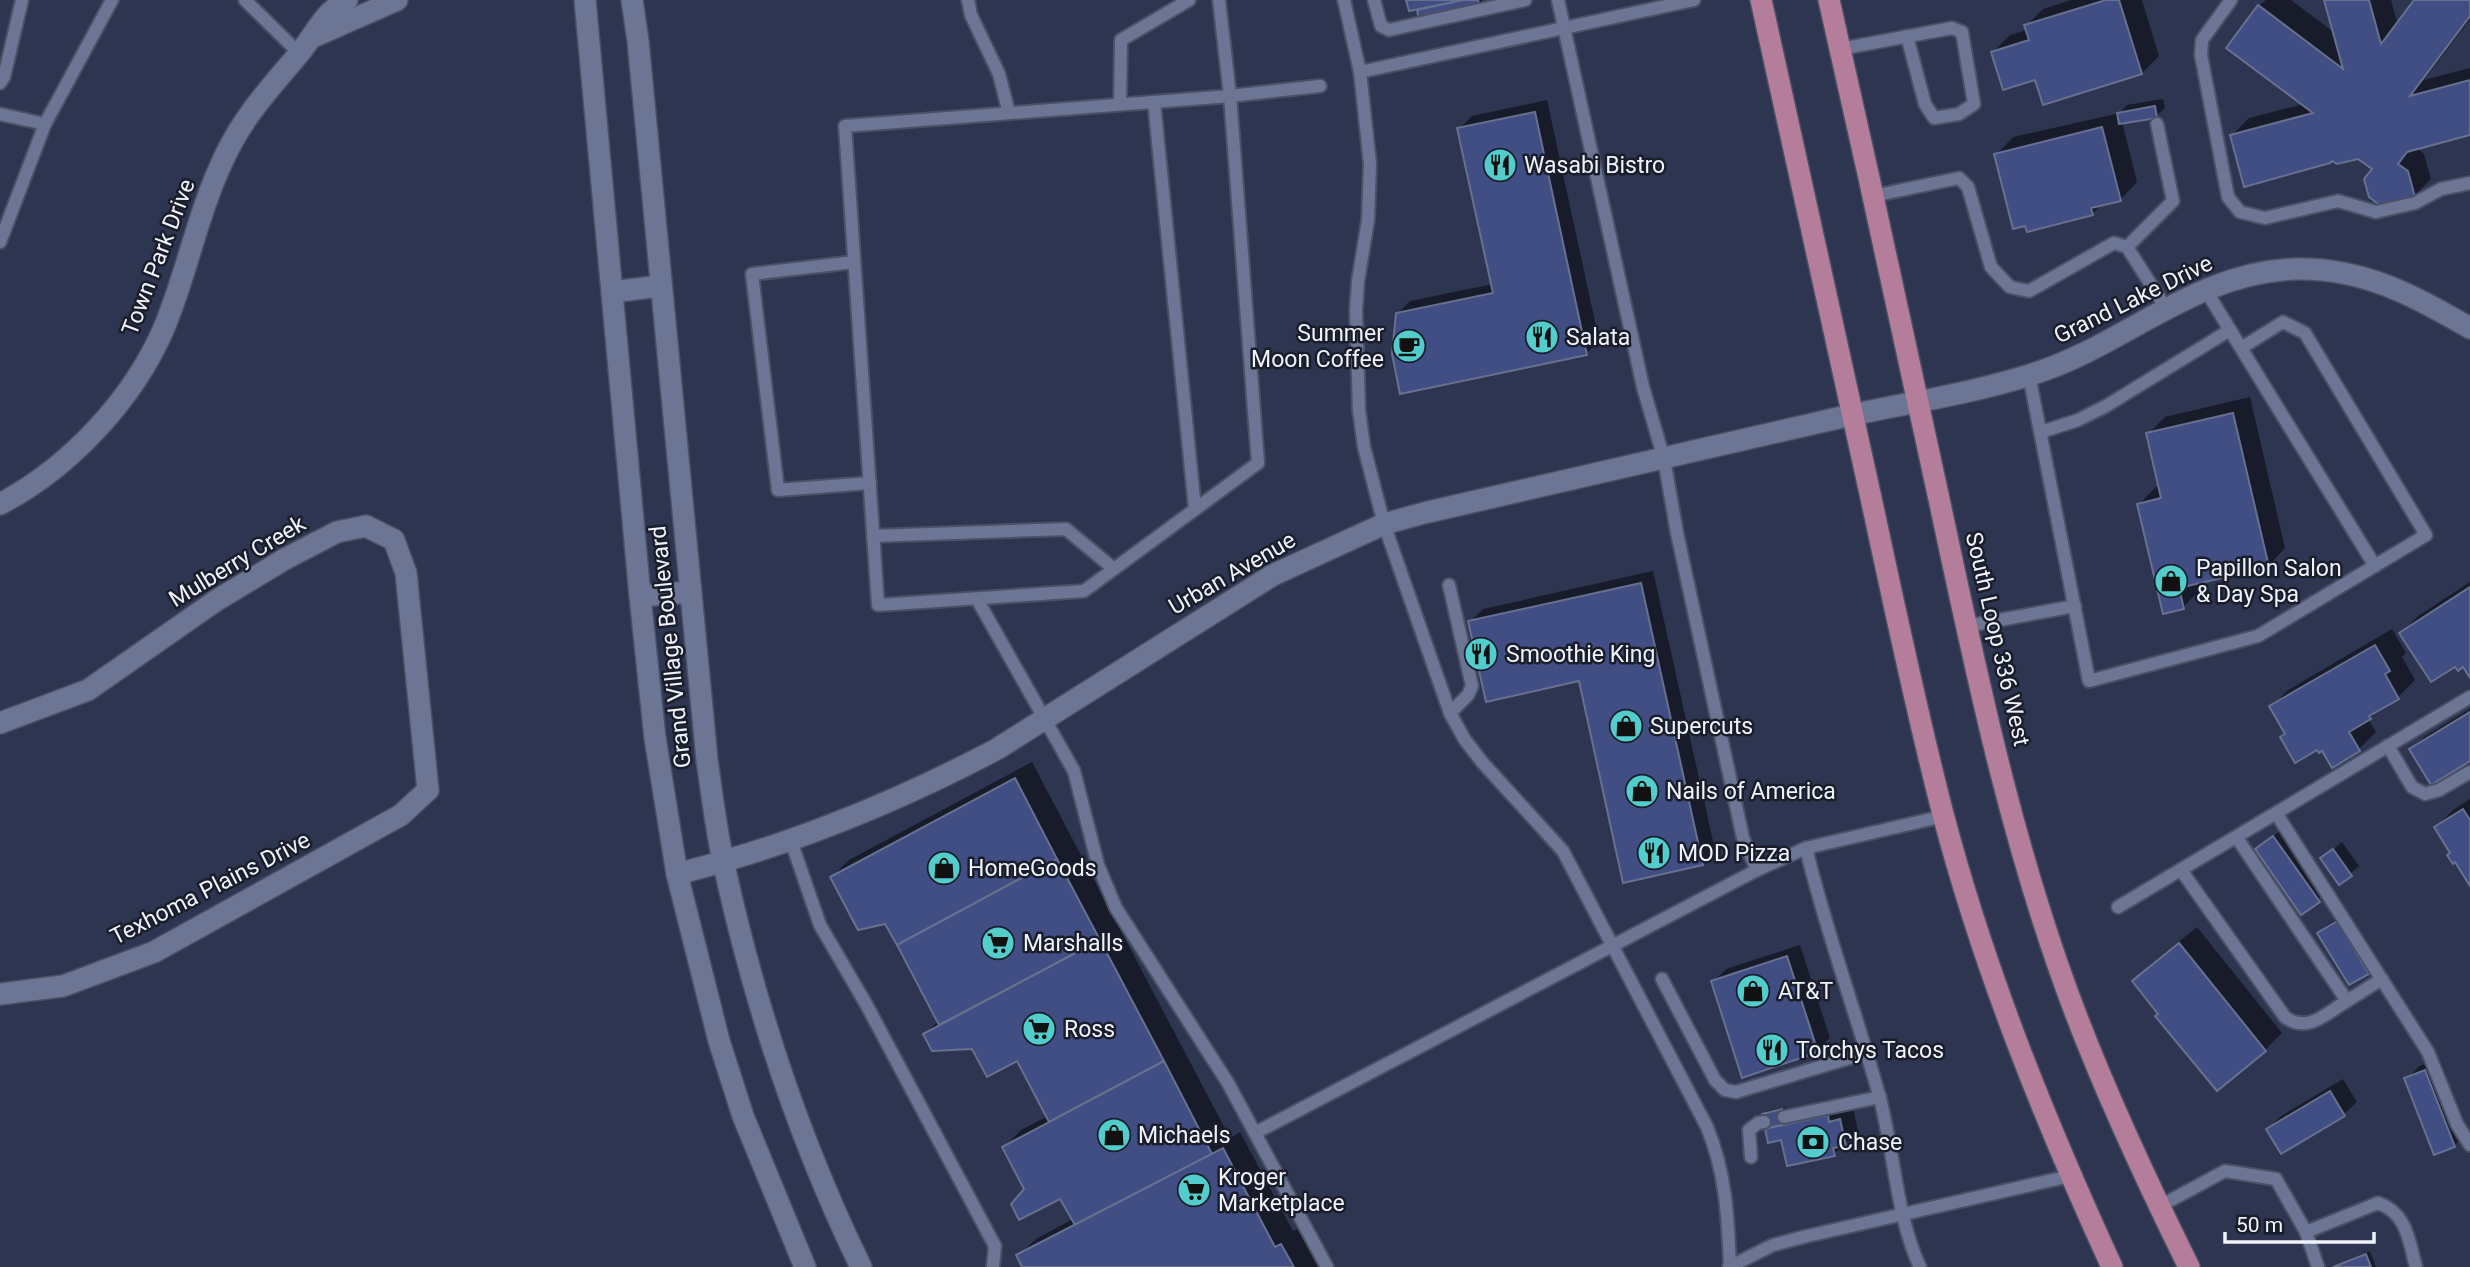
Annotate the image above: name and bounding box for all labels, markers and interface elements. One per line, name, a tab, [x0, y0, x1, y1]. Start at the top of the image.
restaurant icon: Wasabi Bistro	[1481, 146, 1519, 184]
place label: Wasabi Bistro	[1524, 152, 1665, 179]
street label: Town Park Drive	[116, 175, 201, 339]
street label: Grand Lake Drive	[2050, 249, 2217, 349]
restaurant icon: Salata	[1523, 318, 1561, 356]
place label: Summer Moon Coffee	[1251, 320, 1384, 373]
place label: Salata	[1566, 324, 1630, 351]
cafe icon: Summer Moon Coffee	[1390, 327, 1428, 365]
street label: Mulberry Creek	[164, 510, 311, 613]
street label: Grand Village Boulevard	[644, 524, 697, 769]
street label: Urban Avenue	[1164, 526, 1300, 621]
street label: South Loop 336 West	[1960, 530, 2035, 749]
place label: Papillon Salon & Day Spa	[2196, 555, 2342, 608]
shop icon: Papillon Salon & Day Spa	[2152, 562, 2190, 600]
restaurant icon: Smoothie King	[1462, 635, 1500, 673]
place label: Smoothie King	[1506, 641, 1655, 668]
shop icon: Supercuts	[1607, 707, 1645, 745]
place label: Supercuts	[1650, 713, 1753, 740]
shop icon: Nails of America	[1623, 772, 1661, 810]
place label: Nails of America	[1666, 778, 1836, 805]
street label: Texhoma Plains Drive	[106, 826, 315, 951]
restaurant icon: MOD Pizza	[1635, 834, 1673, 872]
place label: MOD Pizza	[1678, 840, 1790, 867]
shop icon: HomeGoods	[925, 849, 963, 887]
place label: HomeGoods	[968, 855, 1097, 882]
supermarket icon: Marshalls	[979, 924, 1017, 962]
place label: Marshalls	[1023, 930, 1124, 957]
shop icon: AT&T	[1734, 972, 1772, 1010]
place label: AT&T	[1778, 978, 1834, 1005]
supermarket icon: Ross	[1020, 1010, 1058, 1048]
place label: Ross	[1064, 1016, 1115, 1043]
restaurant icon: Torchys Tacos	[1753, 1031, 1791, 1069]
place label: Torchys Tacos	[1796, 1037, 1944, 1064]
shop icon: Michaels	[1095, 1116, 1133, 1154]
place label: Michaels	[1138, 1122, 1231, 1149]
bank icon: Chase	[1794, 1123, 1832, 1161]
place label: Chase	[1838, 1129, 1902, 1156]
place label: Kroger Marketplace	[1218, 1164, 1345, 1217]
supermarket icon: Kroger Marketplace	[1175, 1171, 1213, 1209]
scale bar	[2225, 1200, 2374, 1244]
text: 50 m	[2236, 1213, 2283, 1237]

